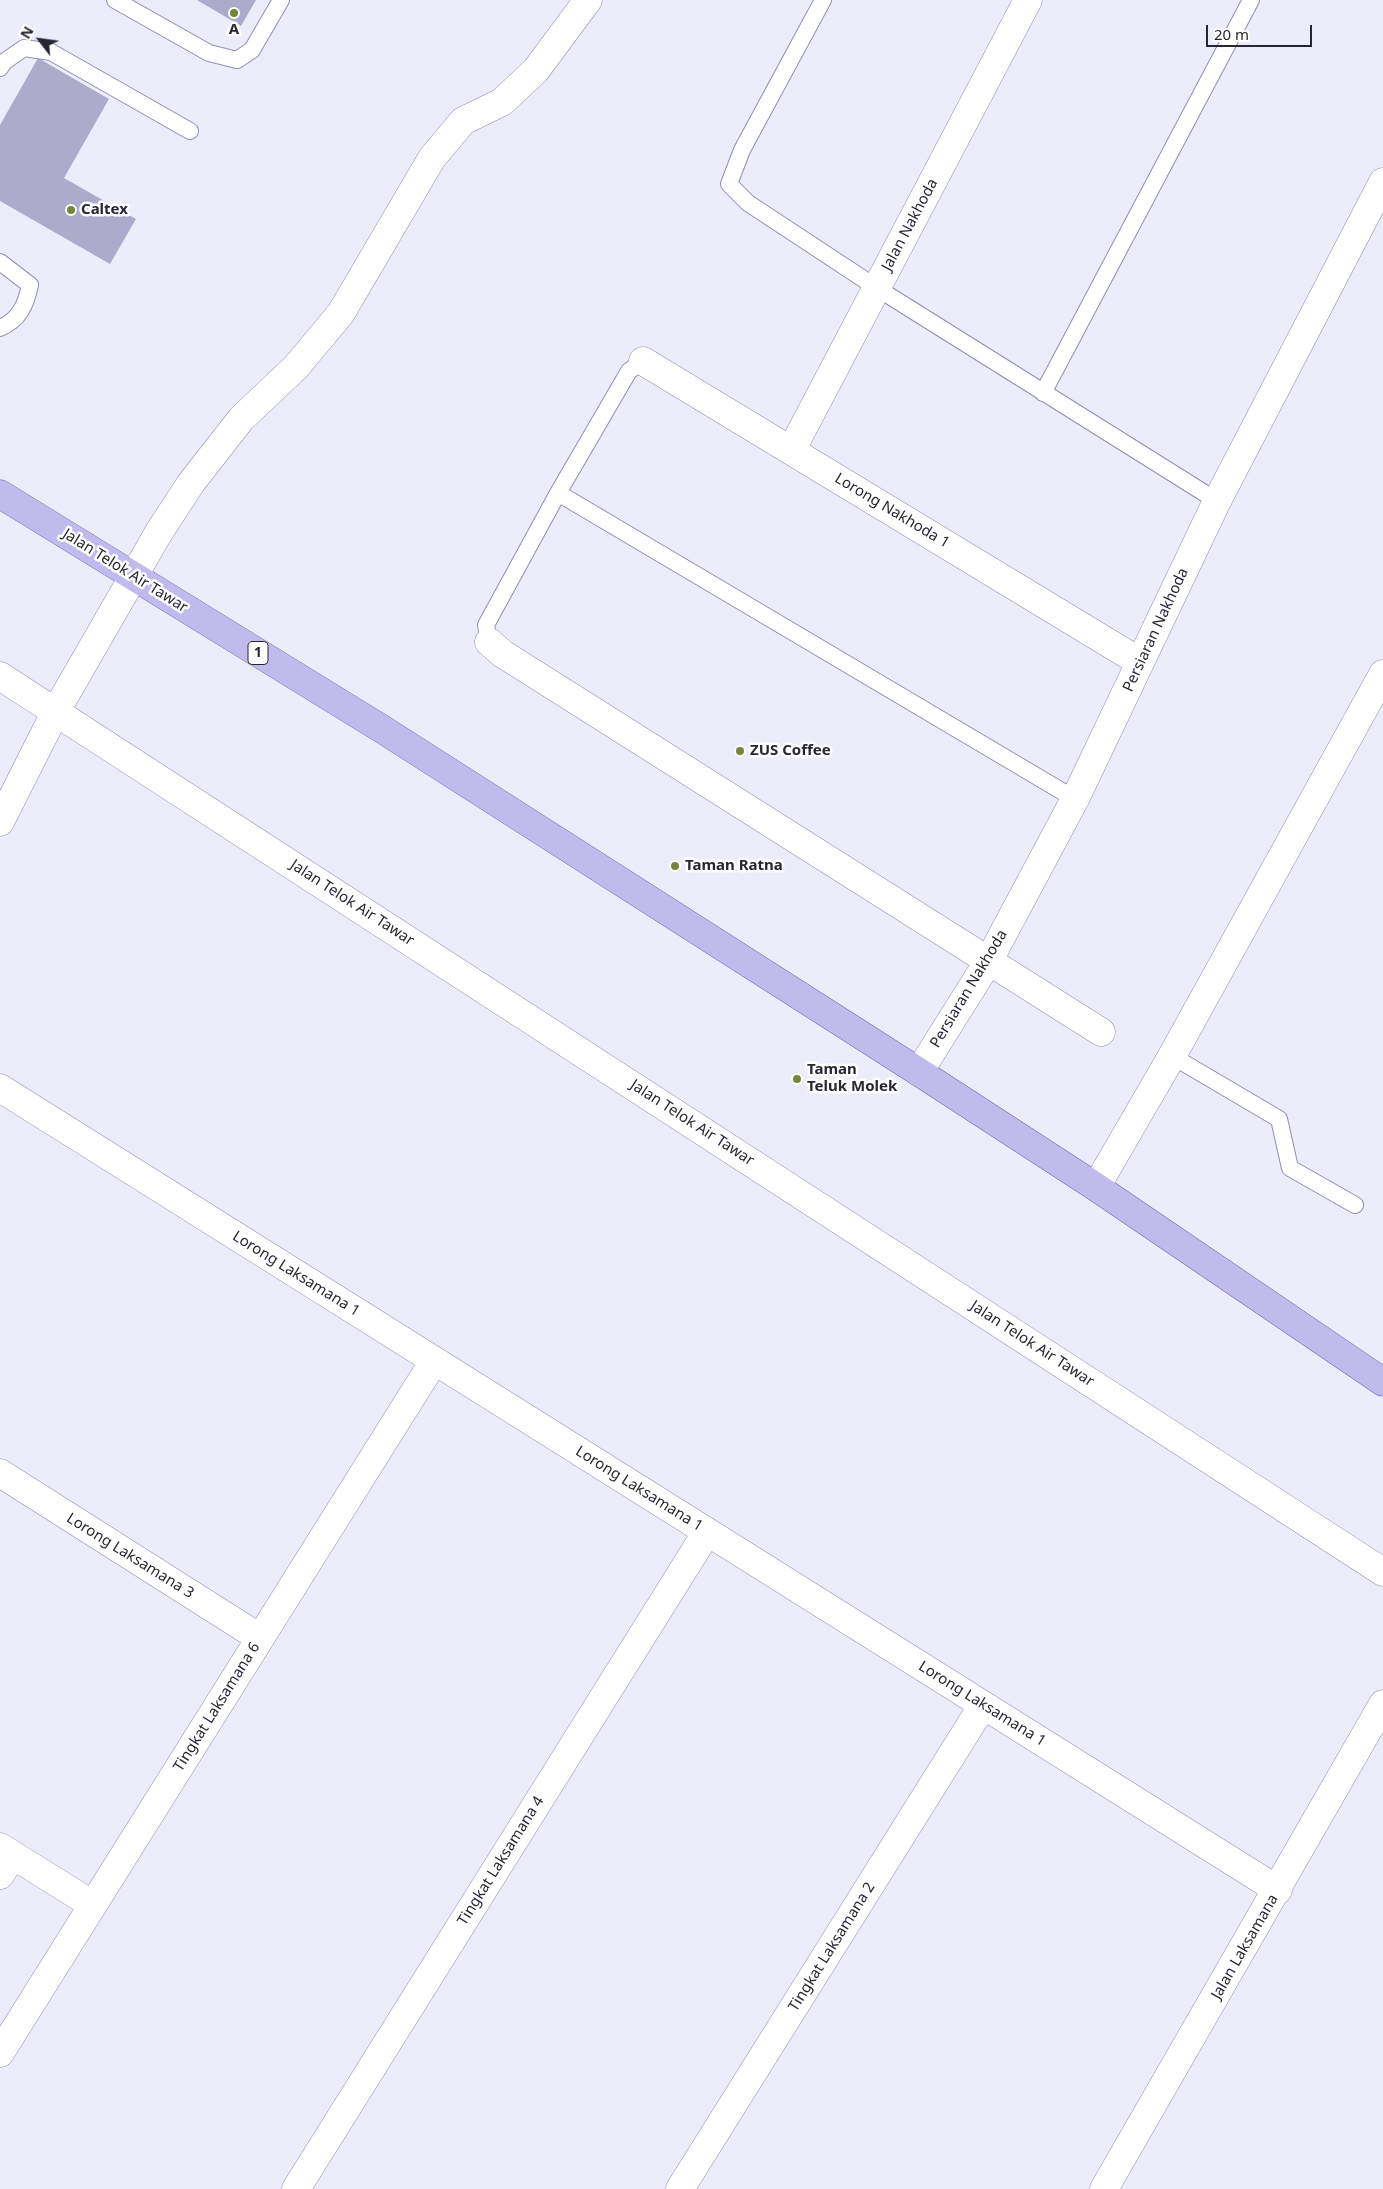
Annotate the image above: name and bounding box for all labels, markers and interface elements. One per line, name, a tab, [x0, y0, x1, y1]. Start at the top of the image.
marker: A	[228, 7, 240, 19]
north arrow	[15, 15, 65, 65]
scale bar	[1208, 15, 1314, 47]
place label: A	[229, 21, 239, 39]
text: N	[15, 23, 38, 42]
text: 20 m	[1214, 24, 1249, 44]
street label: Jalan Nakhoda	[878, 176, 942, 274]
place label: Caltex	[81, 201, 128, 219]
marker: Caltex	[65, 204, 77, 216]
street label: Lorong Nakhoda 1	[831, 470, 953, 552]
street label: Jalan Telok Air Tawar	[59, 525, 191, 617]
street label: Persiaran Nakhoda	[1119, 565, 1193, 695]
road number: 1	[248, 641, 268, 664]
place label: ZUS Coffee	[750, 742, 831, 760]
marker: ZUS Coffee	[734, 745, 746, 757]
street label: Jalan Telok Air Tawar	[287, 856, 417, 950]
place label: Taman Ratna	[685, 857, 783, 875]
marker: Taman Ratna	[669, 860, 681, 872]
street label: Persiaran Nakhoda	[927, 927, 1011, 1051]
place label: Taman Teluk Molek	[807, 1061, 897, 1096]
marker: Taman Teluk Molek	[791, 1073, 803, 1085]
street label: Jalan Telok Air Tawar	[627, 1076, 757, 1170]
street label: Lorong Laksamana 1	[229, 1227, 363, 1321]
street label: Jalan Telok Air Tawar	[967, 1297, 1097, 1391]
street label: Lorong Laksamana 1	[572, 1442, 706, 1536]
street label: Lorong Laksamana 3	[63, 1509, 197, 1603]
street label: Tingkat Laksamana 6	[170, 1639, 264, 1775]
street label: Lorong Laksamana 1	[915, 1657, 1049, 1751]
street label: Tingkat Laksamana 4	[454, 1793, 548, 1929]
street label: Tingkat Laksamana 2	[785, 1879, 879, 2015]
street label: Jalan Laksamana	[1208, 1891, 1282, 2003]

